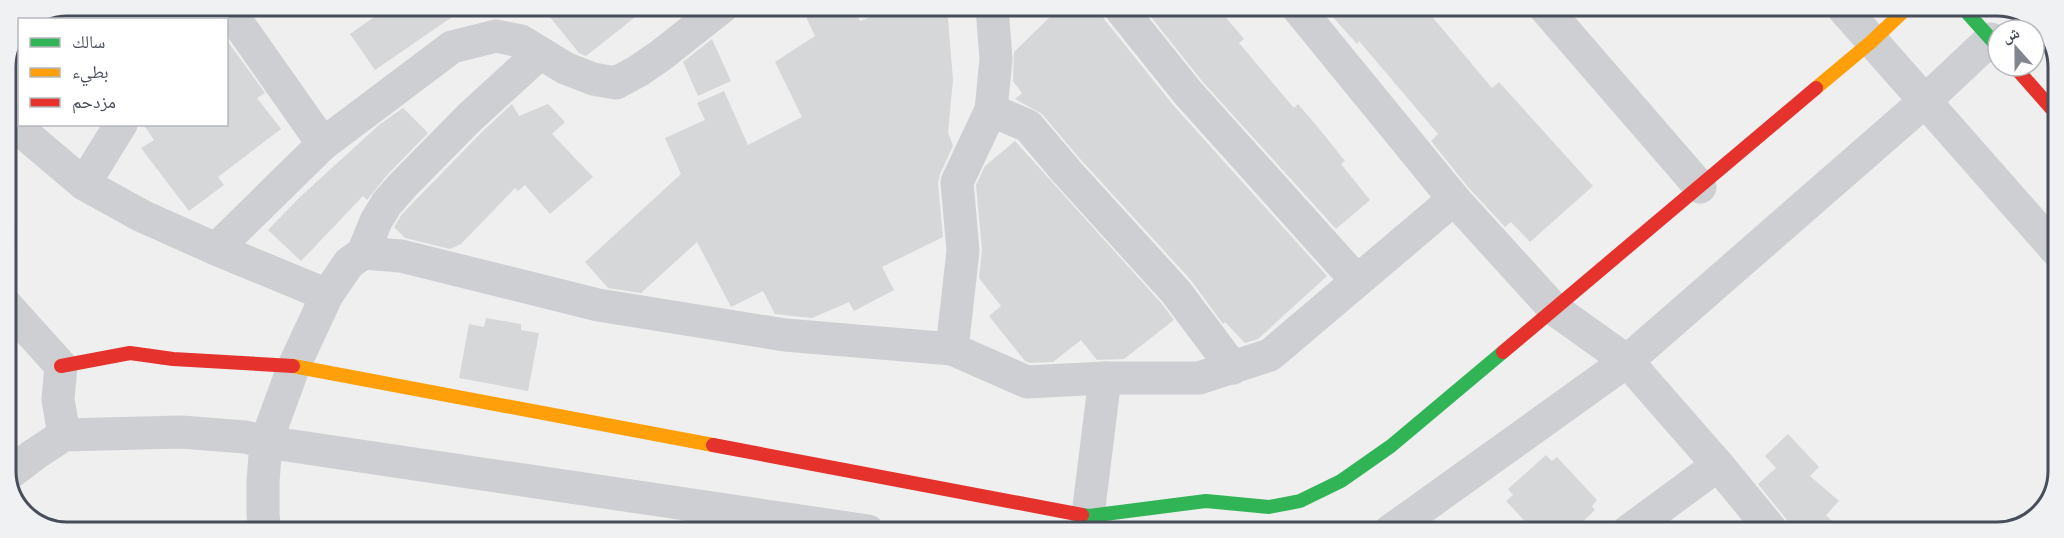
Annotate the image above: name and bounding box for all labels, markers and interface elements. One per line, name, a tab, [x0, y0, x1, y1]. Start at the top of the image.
legend	[18, 18, 228, 126]
north arrow	[1986, 18, 2046, 78]
text: ش	[1999, 22, 2022, 46]
text: سالك	[72, 30, 105, 53]
text: بطيء	[72, 60, 109, 87]
text: مزدحم	[72, 90, 116, 114]

